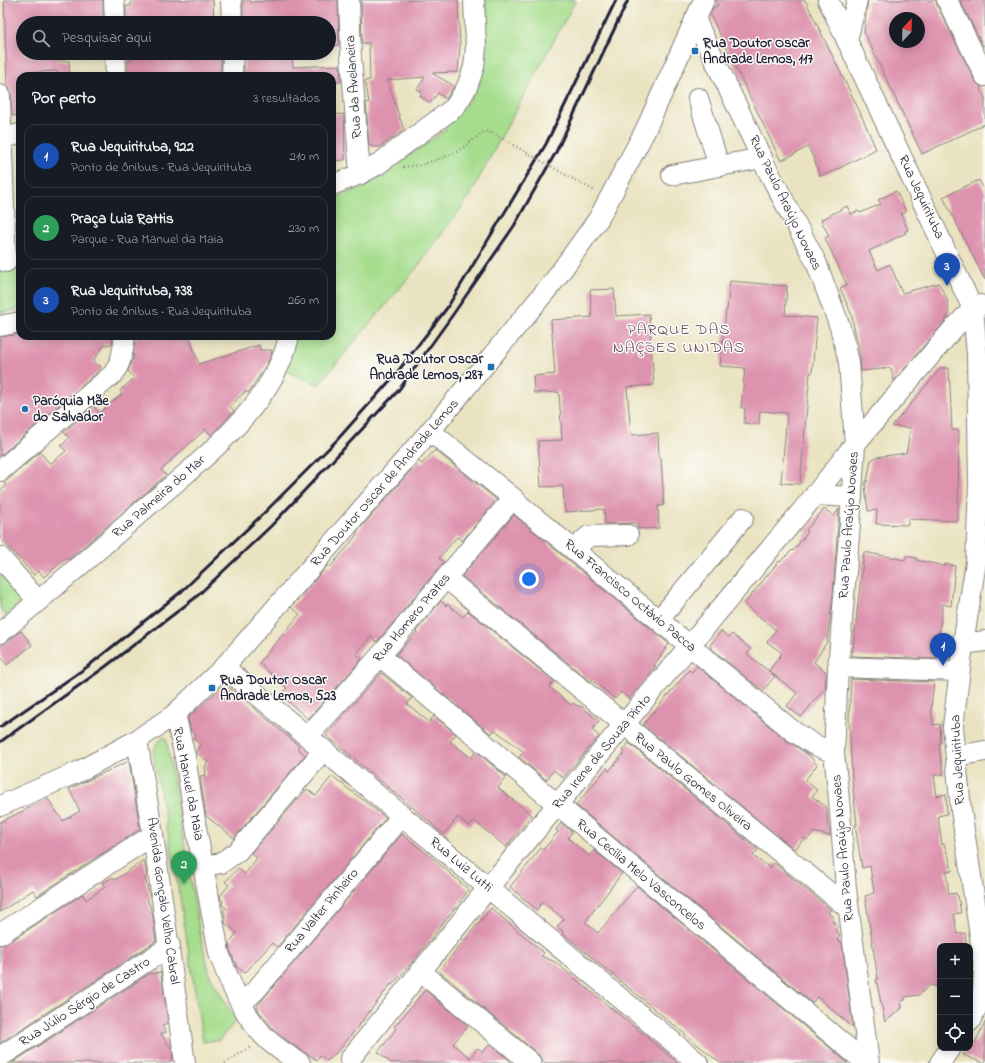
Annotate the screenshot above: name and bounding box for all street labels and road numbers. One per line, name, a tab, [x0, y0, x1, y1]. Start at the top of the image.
street label: Rua da Avelaneira	[340, 34, 368, 140]
street label: Rua Paulo Araújo Novaes	[743, 132, 827, 274]
street label: Rua Jequirituba	[892, 151, 950, 243]
street label: Rua Doutor Oscar de Andrade Lemos	[306, 394, 464, 572]
street label: Rua Palmeira do Mar	[108, 450, 211, 544]
street label: Rua Paulo Araújo Novaes	[833, 451, 865, 599]
street label: Rua Francisco Octávio Pacca	[559, 534, 701, 658]
street label: Rua Homero Prates	[368, 568, 456, 668]
street label: Rua Irene de Souza Pinto	[547, 690, 657, 814]
street label: Rua Jequirituba	[945, 714, 971, 806]
street label: Rua Manuel da Maia	[167, 726, 209, 842]
street label: Rua Paulo Gomes Oliveira	[629, 728, 757, 836]
street label: Rua Paulo Araújo Novaes	[826, 773, 860, 923]
street label: Rua Cecília Melo Vasconcelos	[571, 814, 711, 936]
street label: Avenida Gonçalo Velho Cabral	[141, 816, 185, 986]
street label: Rua Luiz Lutti	[425, 832, 497, 898]
street label: Rua Valter Pinheiro	[280, 864, 364, 958]
street label: Rua Júlio Sérgio de Castro	[15, 952, 155, 1053]

